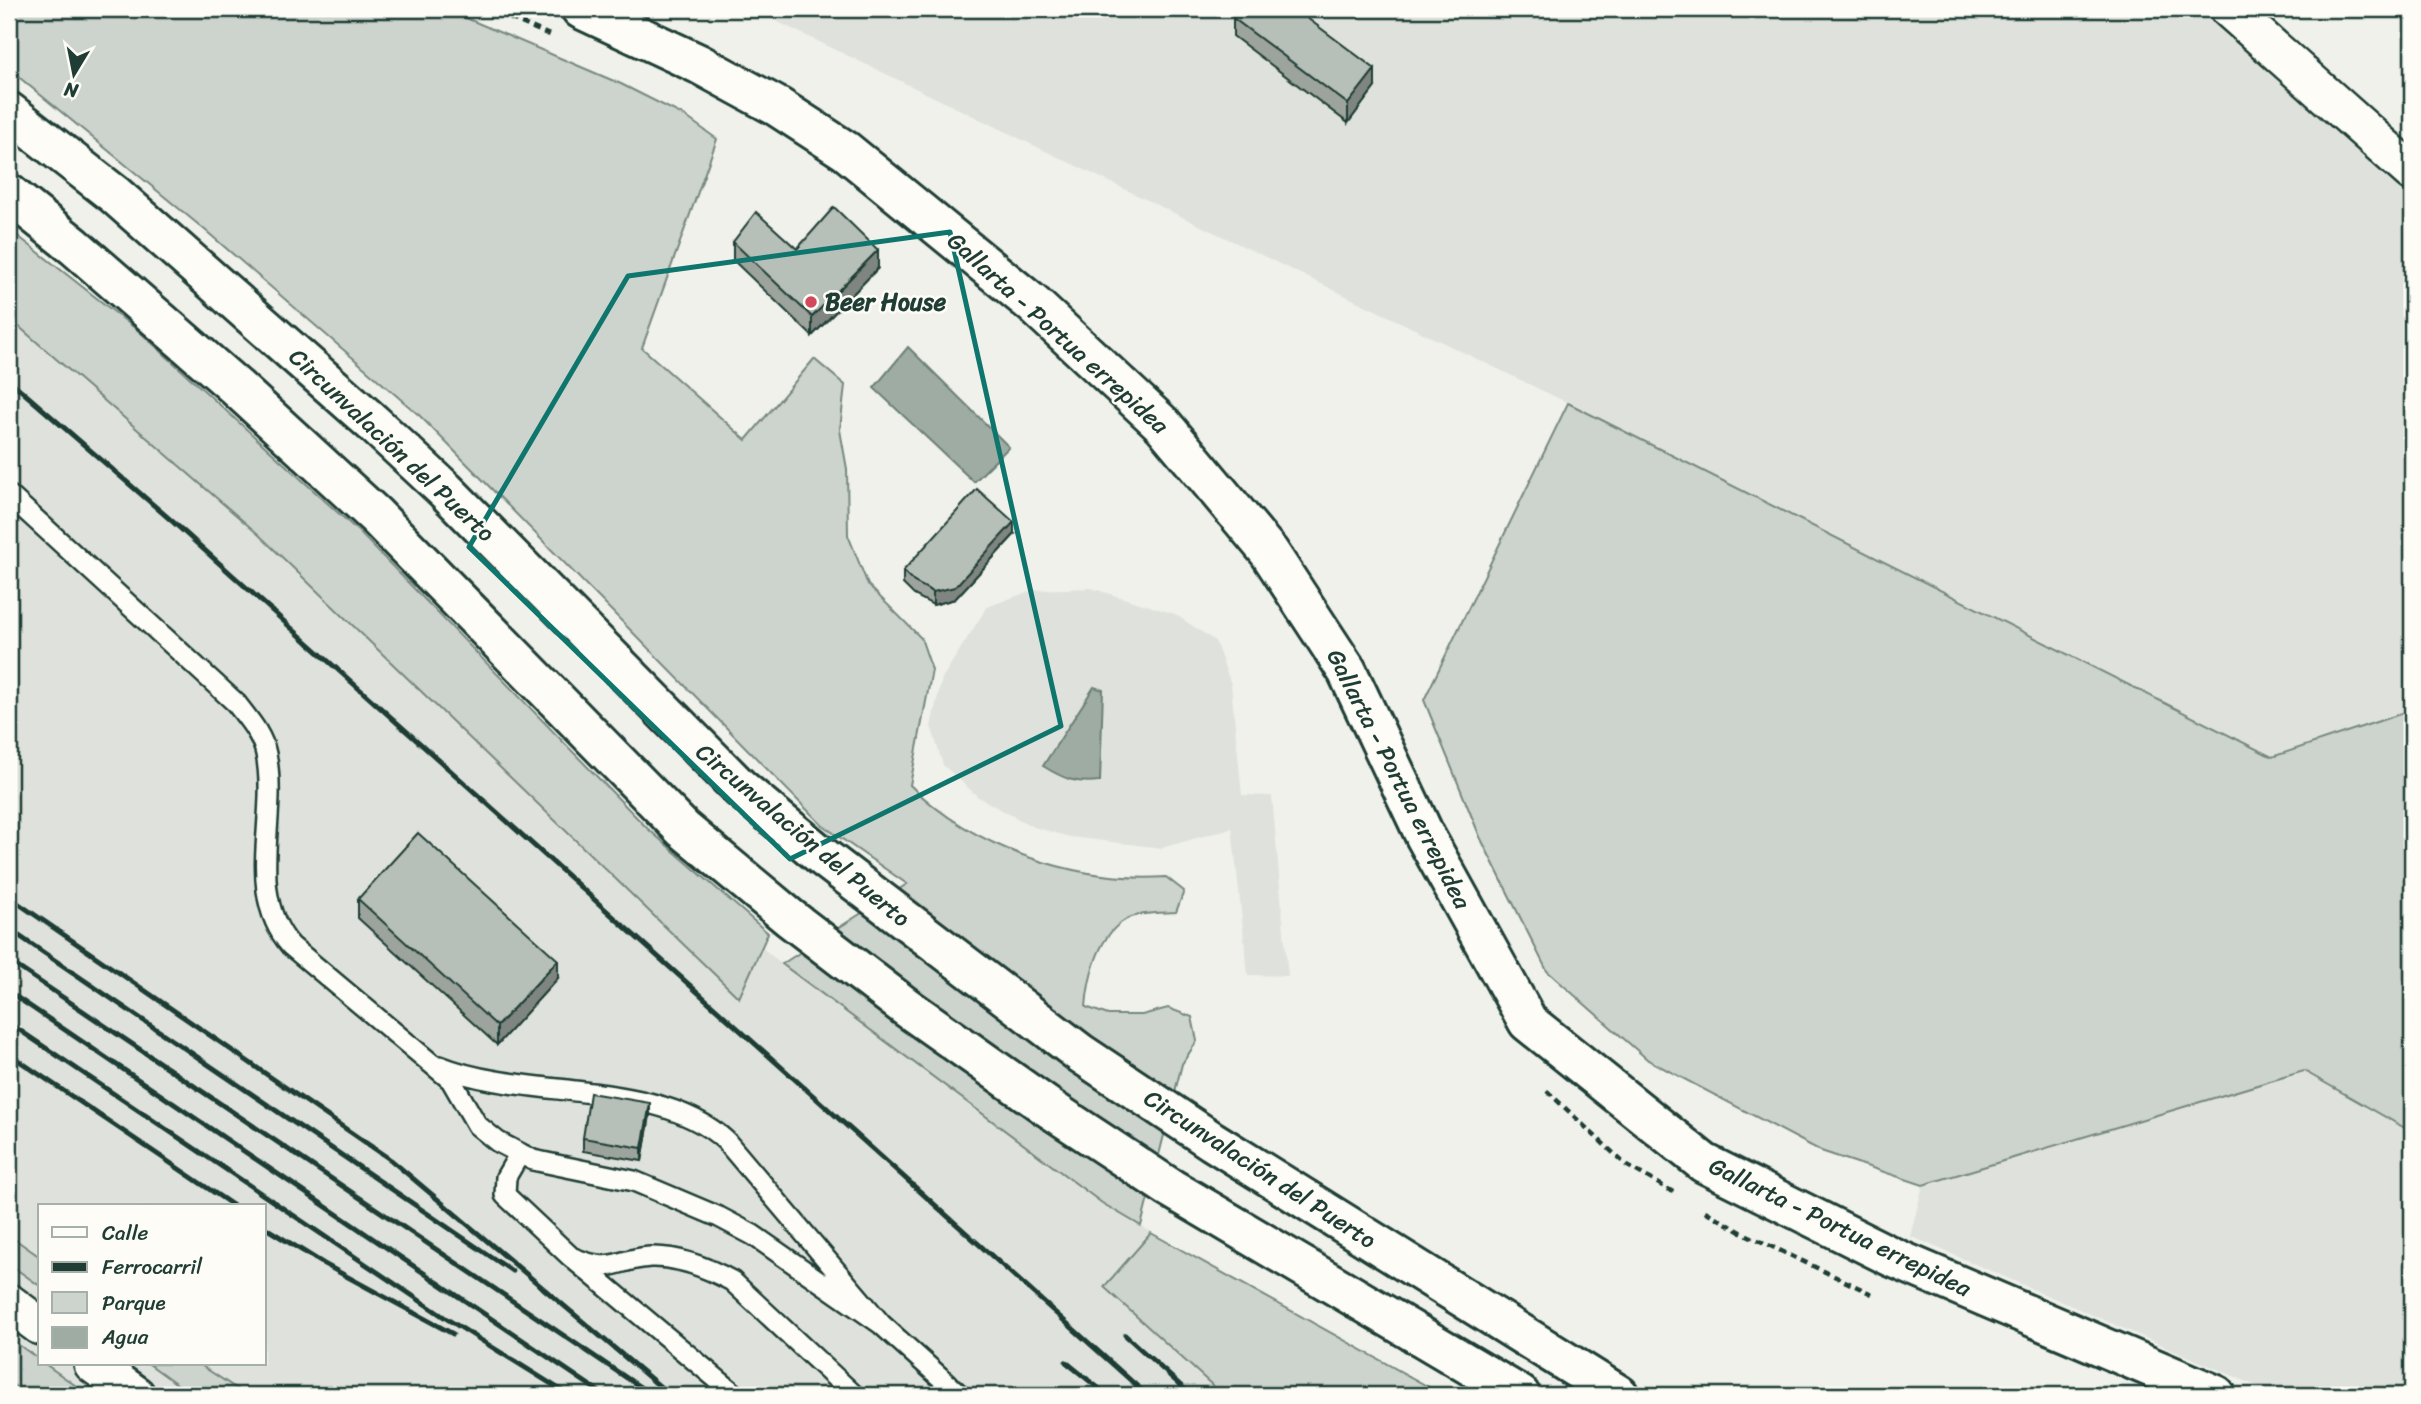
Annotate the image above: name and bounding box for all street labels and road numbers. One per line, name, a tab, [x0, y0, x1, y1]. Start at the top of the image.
street label: Gallarta - Portua errepidea	[937, 221, 1180, 445]
street label: Circunvalación del Puerto	[279, 337, 505, 553]
street label: Gallarta - Portua errepidea	[1315, 641, 1483, 918]
street label: Circunvalación del Puerto	[686, 732, 920, 938]
street label: Circunvalación del Puerto	[1135, 1078, 1385, 1260]
street label: Gallarta - Portua errepidea	[1702, 1145, 1979, 1309]

